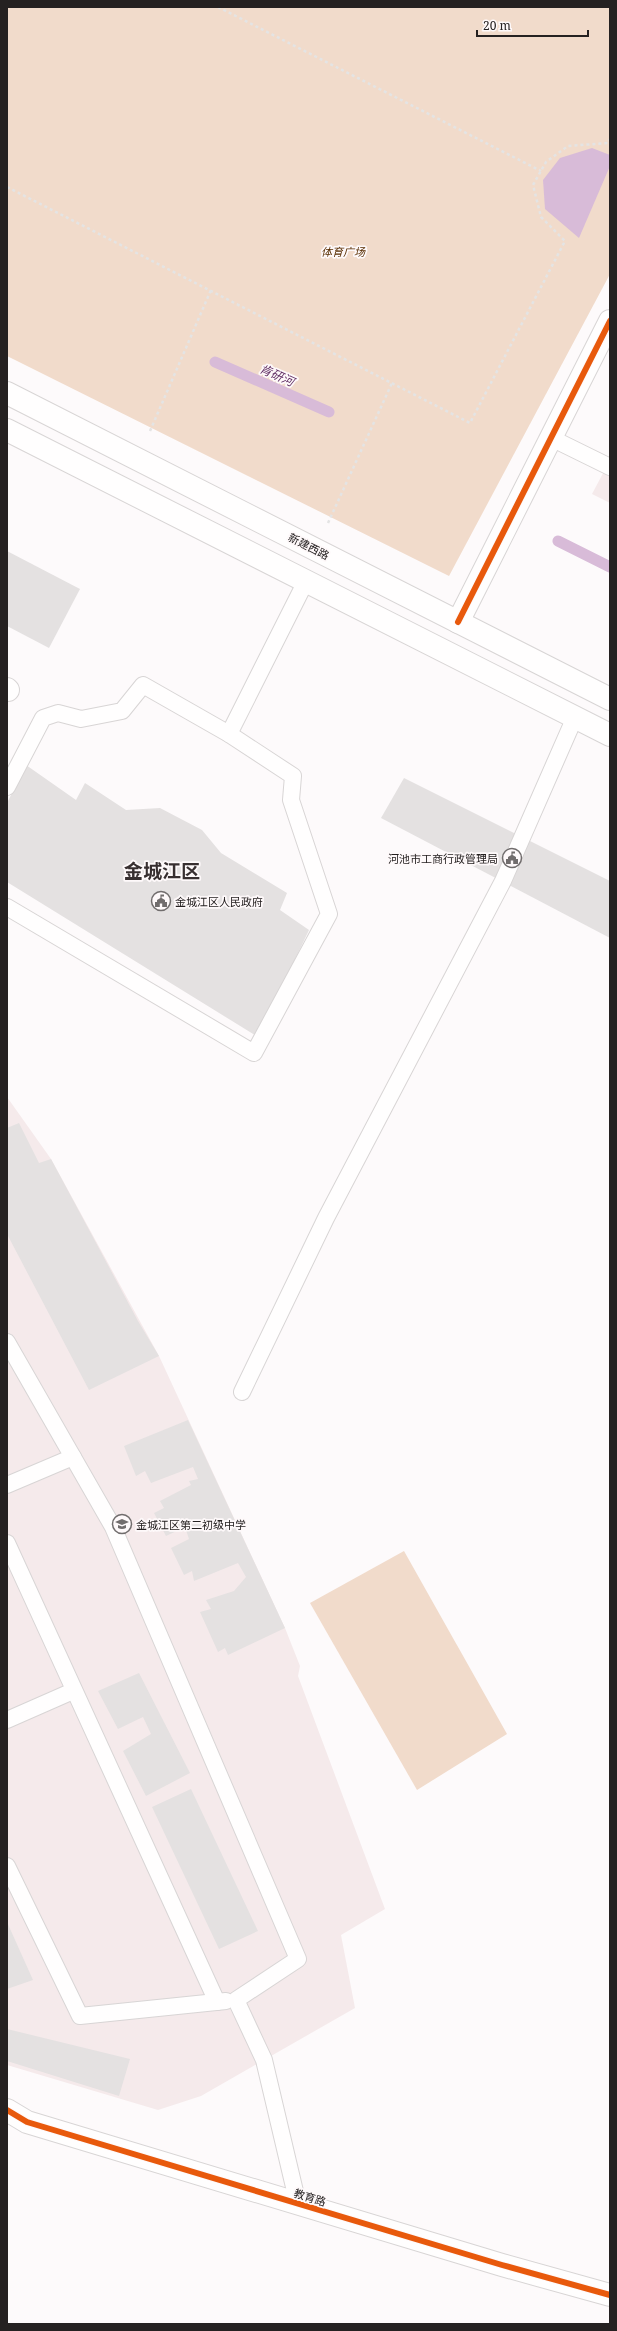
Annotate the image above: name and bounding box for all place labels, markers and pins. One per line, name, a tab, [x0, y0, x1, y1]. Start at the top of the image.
public building icon: 河池市工商行政管理局	[501, 847, 523, 869]
place label: 河池市工商行政管理局	[388, 851, 498, 866]
public building icon: 金城江区人民政府	[150, 890, 172, 912]
place label: 金城江区人民政府	[175, 894, 263, 909]
school or university icon: 金城江区第二初级中学	[111, 1513, 133, 1535]
place label: 金城江区第二初级中学	[136, 1517, 246, 1532]

